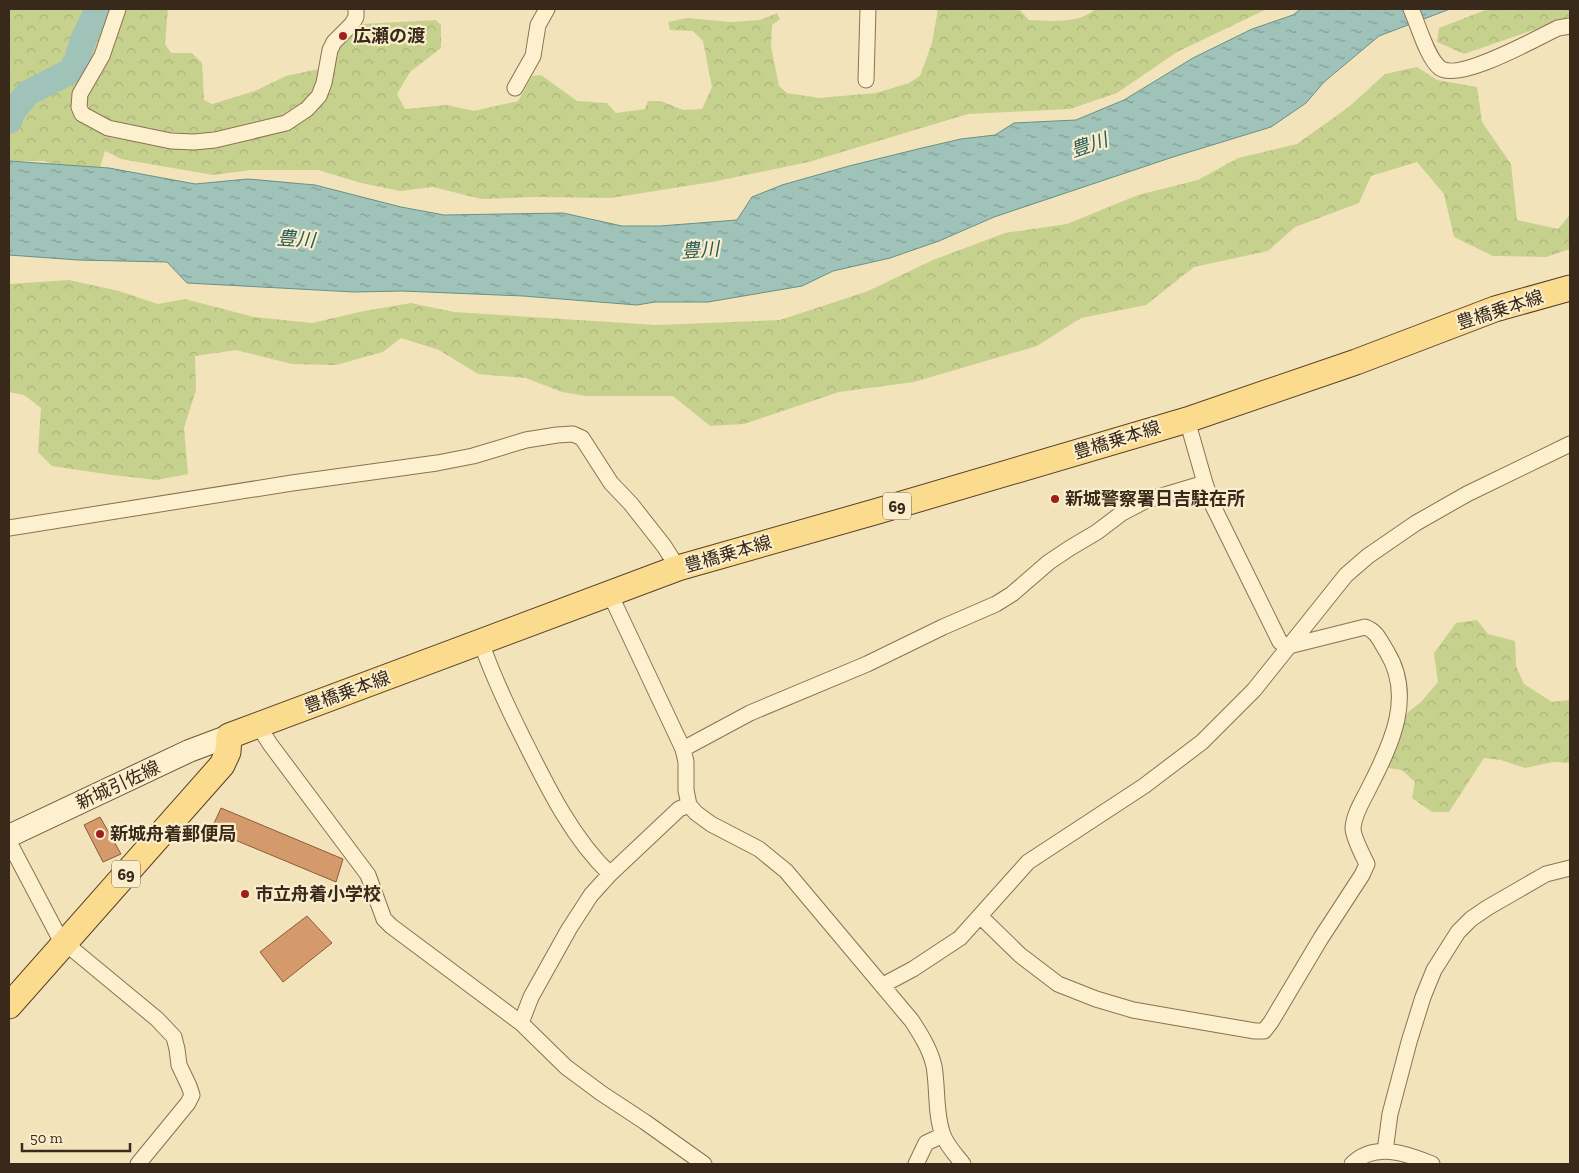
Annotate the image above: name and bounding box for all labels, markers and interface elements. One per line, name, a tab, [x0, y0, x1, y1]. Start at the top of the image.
place label: 広瀬の渡	[353, 25, 425, 47]
marker: 広瀬の渡	[337, 30, 349, 42]
water label: 豊川	[1067, 127, 1113, 162]
water label: 豊川	[276, 226, 318, 252]
water label: 豊川	[680, 237, 722, 263]
street label: 豊橋乗本線	[1454, 286, 1546, 334]
street label: 豊橋乗本線	[1071, 416, 1163, 464]
place label: 新城警察署日吉駐在所	[1065, 488, 1245, 510]
road number: 69	[883, 492, 911, 520]
marker: 新城警察署日吉駐在所	[1049, 493, 1061, 505]
street label: 豊橋乗本線	[682, 531, 774, 577]
street label: 豊橋乗本線	[301, 666, 393, 718]
street label: 新城引佐線	[73, 756, 163, 814]
place label: 新城舟着郵便局	[110, 823, 236, 845]
marker: 新城舟着郵便局	[94, 828, 106, 840]
road number: 69	[112, 861, 140, 888]
place label: 市立舟着小学校	[255, 883, 381, 905]
marker: 市立舟着小学校	[239, 888, 251, 900]
scale bar	[22, 1120, 130, 1152]
text: 50 m	[30, 1129, 63, 1147]

